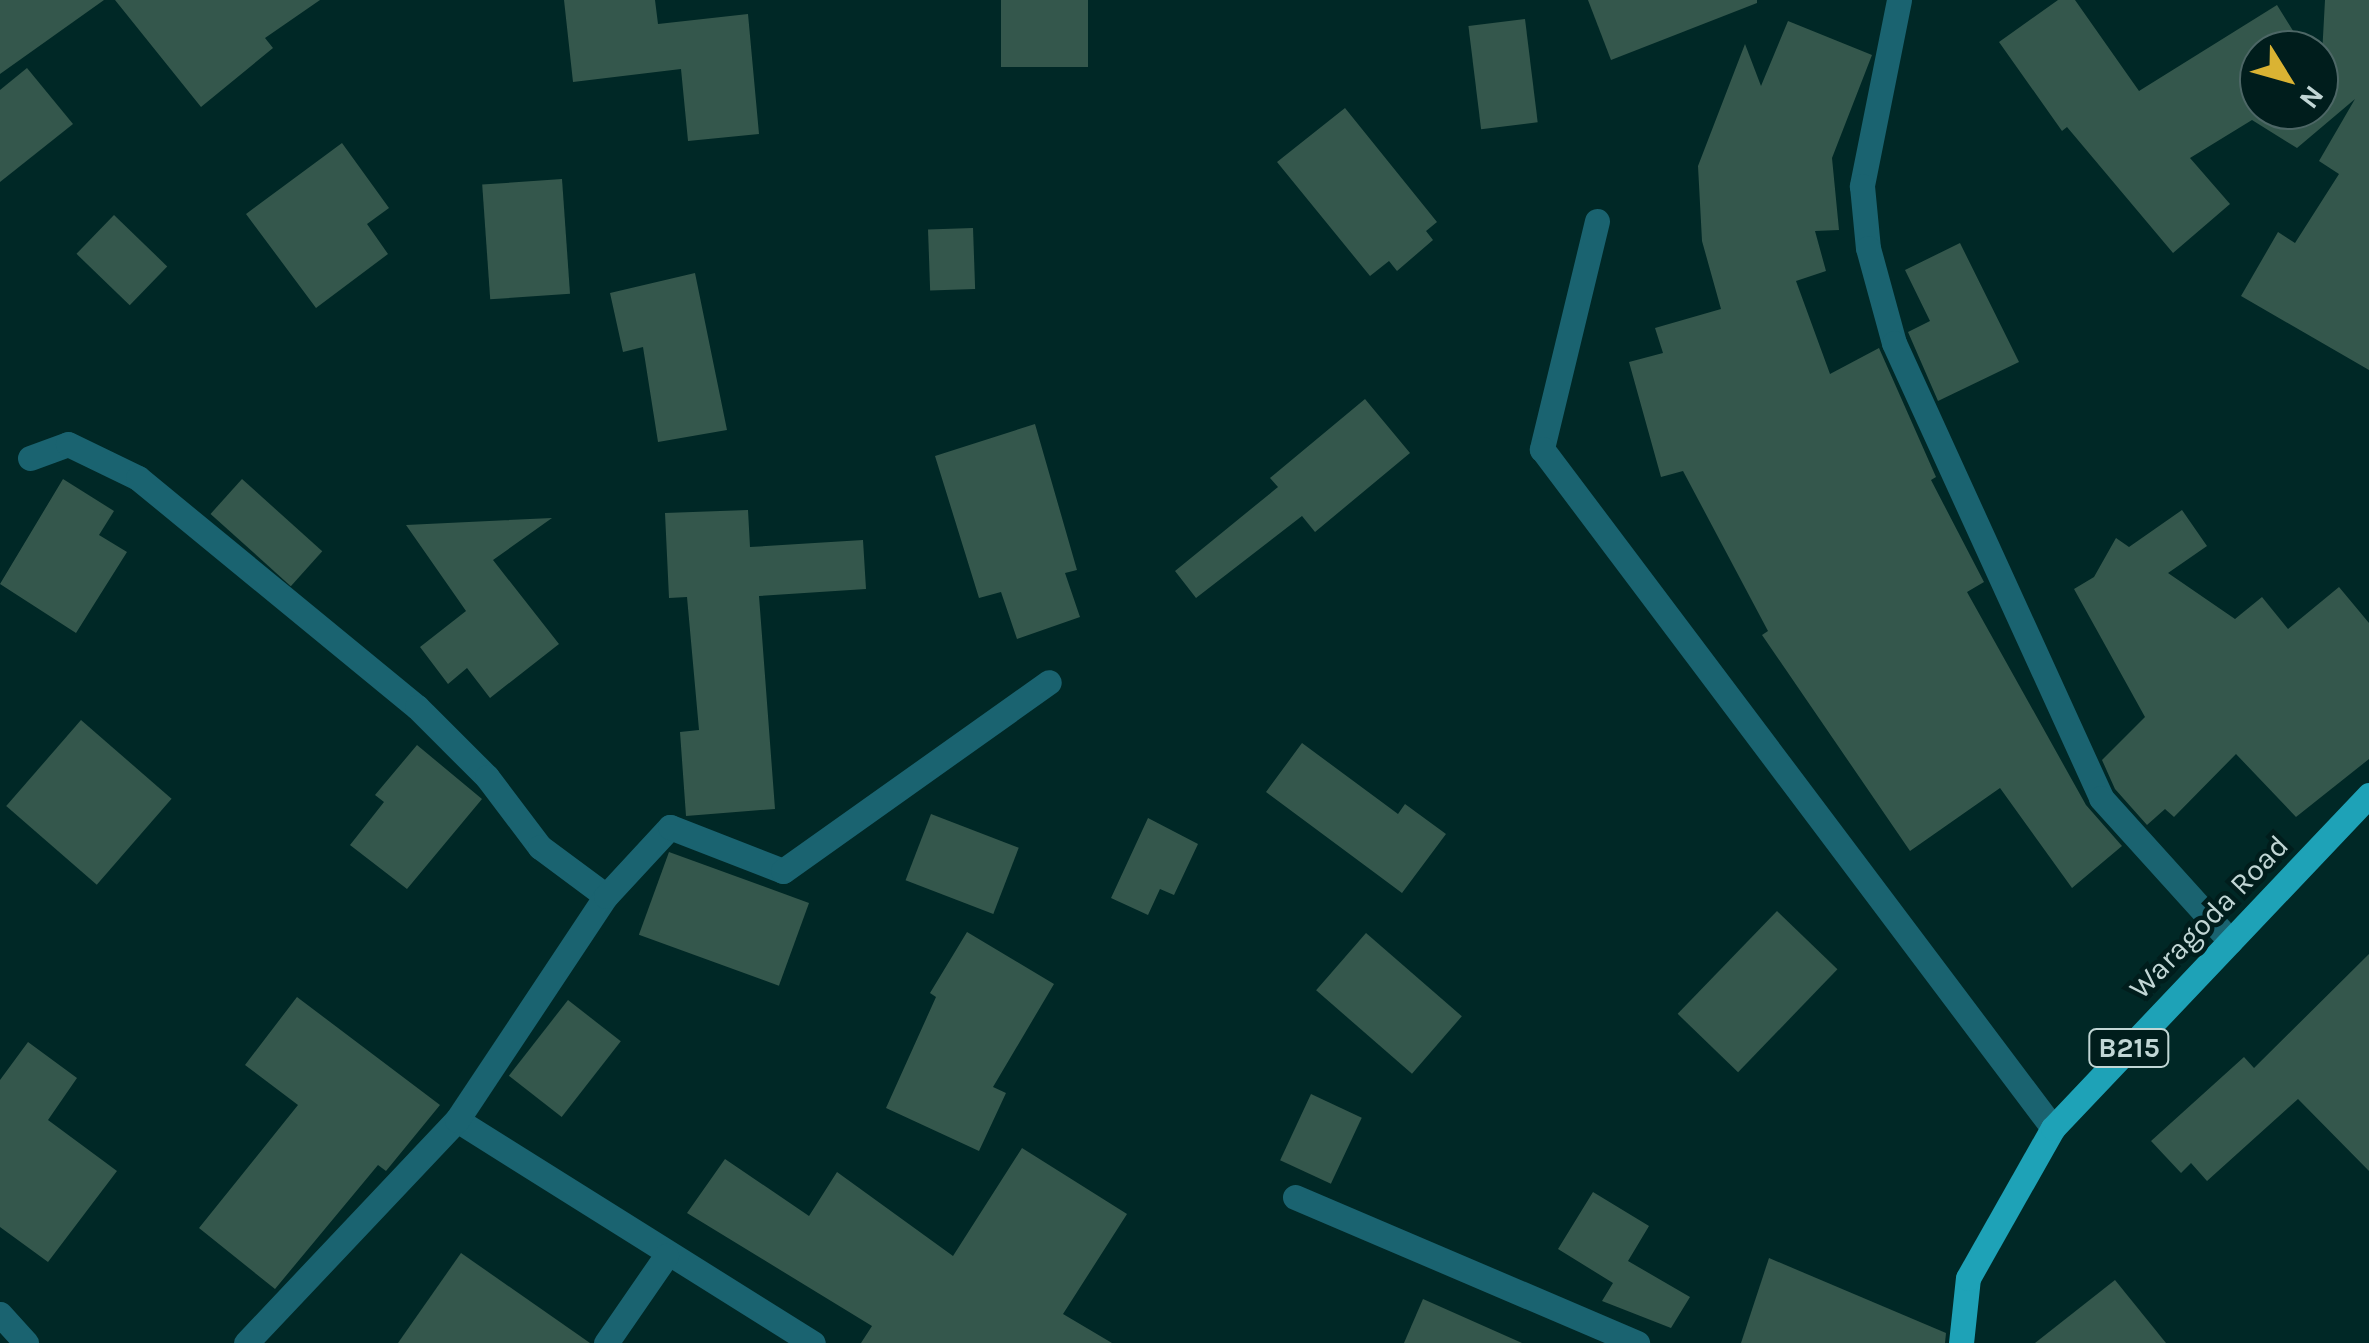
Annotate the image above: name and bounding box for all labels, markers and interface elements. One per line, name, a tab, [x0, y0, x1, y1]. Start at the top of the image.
north arrow	[2239, 30, 2339, 130]
text: N	[2293, 79, 2331, 115]
street label: Waragoda Road	[2122, 828, 2296, 1006]
road number: B215	[2086, 1025, 2172, 1071]

